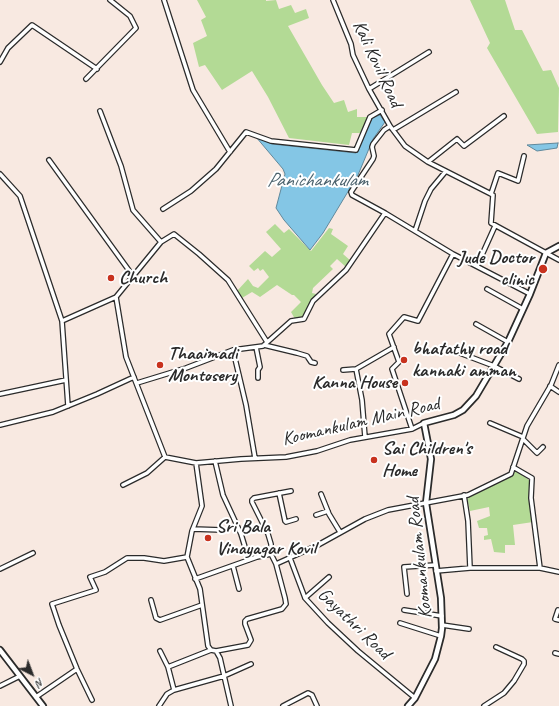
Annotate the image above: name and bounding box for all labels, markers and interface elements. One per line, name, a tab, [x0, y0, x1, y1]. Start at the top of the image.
street label: Kali Kovil Road	[347, 17, 407, 111]
water label: Panichankulam	[267, 169, 367, 193]
place label: Jude Doctor clinic	[458, 247, 534, 291]
marker: Jude Doctor clinic	[537, 263, 549, 275]
place label: Church	[119, 267, 167, 289]
marker: Church	[106, 273, 116, 283]
place label: bhatathy road kannaki amman	[412, 338, 516, 382]
place label: Thaaimadi Montosery	[168, 343, 238, 387]
marker: bhatathy road kannaki amman	[399, 355, 409, 365]
marker: Thaaimadi Montosery	[155, 360, 165, 370]
place label: Kanna House	[312, 372, 397, 394]
marker: Kanna House	[400, 378, 410, 388]
street label: Koomankulam Main Road	[280, 393, 442, 451]
place label: Sai Children's Home	[382, 438, 472, 482]
marker: Sai Children's Home	[369, 455, 379, 465]
street label: Koomankulam Road	[402, 496, 438, 620]
place label: Sri Bala Vinayagar Kovil	[216, 516, 316, 560]
marker: Sri Bala Vinayagar Kovil	[203, 533, 213, 543]
street label: Gayathri Road	[313, 584, 395, 664]
north arrow	[12, 654, 52, 694]
text: N	[33, 675, 47, 690]

